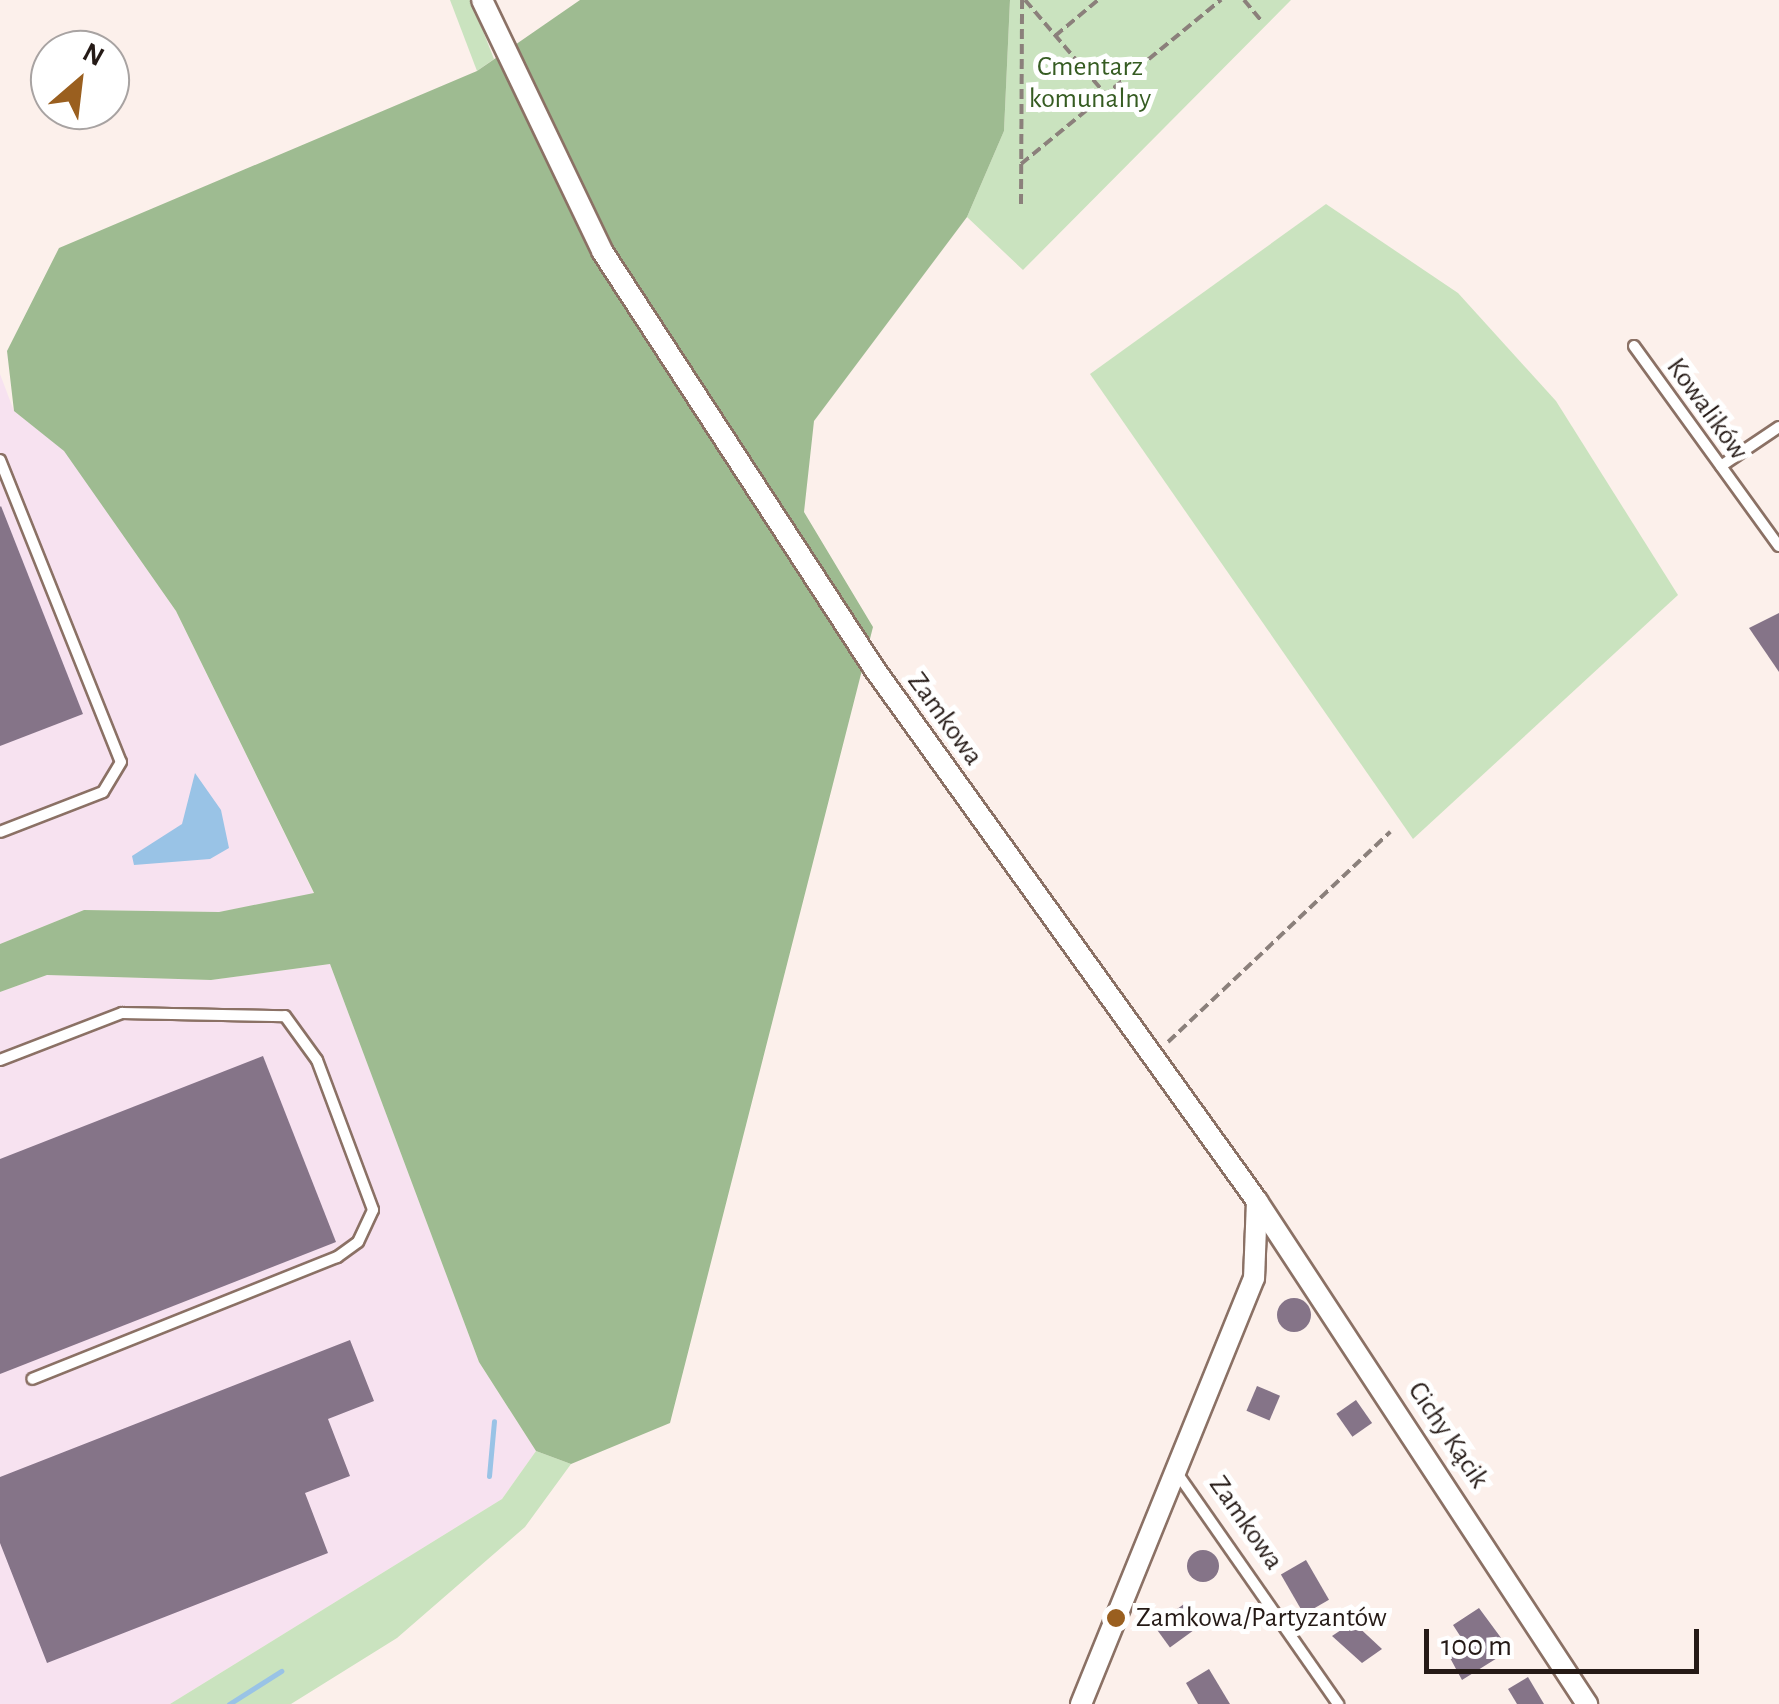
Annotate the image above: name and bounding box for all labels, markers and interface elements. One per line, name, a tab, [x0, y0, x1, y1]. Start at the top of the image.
north arrow	[30, 30, 130, 130]
text: N	[78, 38, 108, 72]
park label: Cmentarz komunalny	[1029, 50, 1151, 116]
street label: Kowalików	[1659, 352, 1755, 466]
street label: Zamkowa	[900, 666, 990, 772]
street label: Cichy Kącik	[1400, 1375, 1496, 1495]
street label: Zamkowa	[1202, 1470, 1290, 1576]
place label: Zamkowa/Partyzantów	[1136, 1601, 1387, 1635]
marker: Zamkowa/Partyzantów	[1105, 1607, 1127, 1629]
scale bar	[1429, 1609, 1704, 1671]
text: 100 m	[1441, 1631, 1512, 1661]

